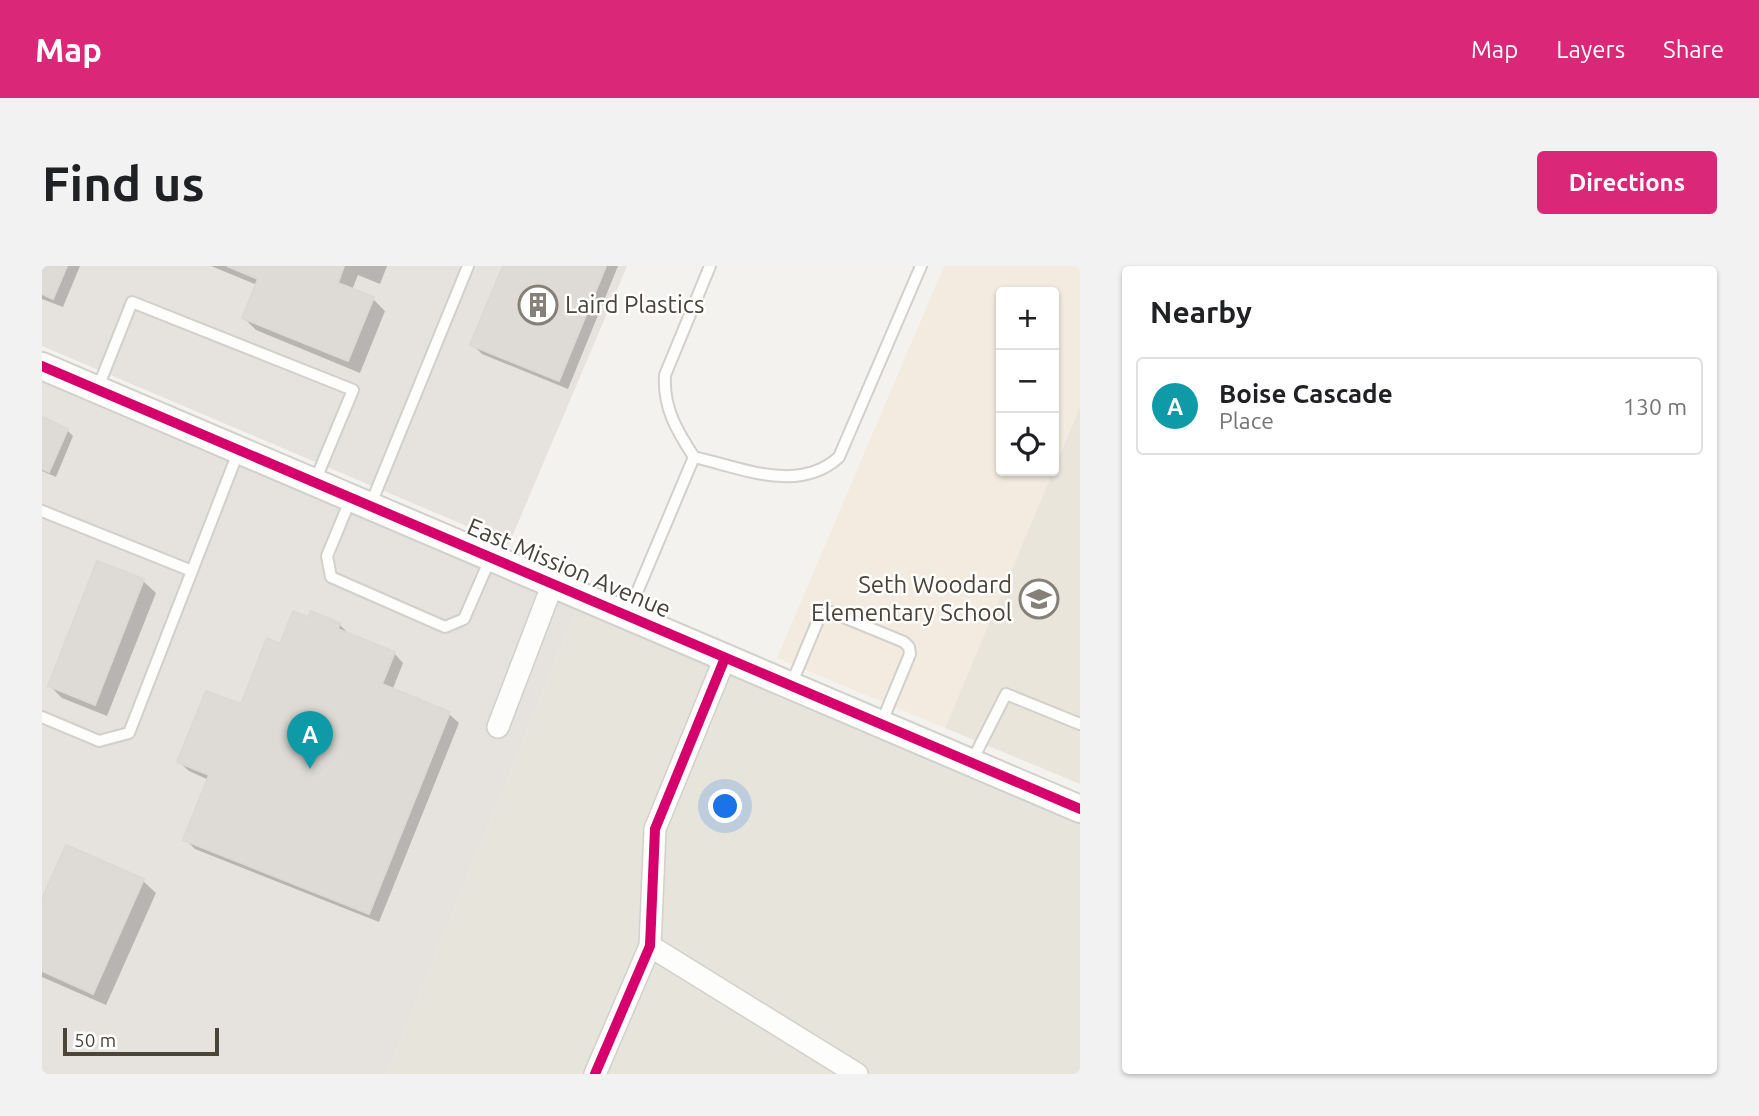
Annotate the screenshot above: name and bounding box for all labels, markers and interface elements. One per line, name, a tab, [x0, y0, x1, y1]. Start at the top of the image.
text: Map	[35, 31, 102, 68]
text: Map	[1471, 36, 1518, 63]
text: Layers	[1556, 36, 1625, 63]
text: Share	[1663, 36, 1724, 63]
button: Directions	[1537, 151, 1717, 214]
text: Find us	[42, 155, 205, 210]
building icon: Laird Plastics	[517, 284, 559, 326]
map controls	[996, 287, 1059, 476]
button: +	[996, 287, 1059, 350]
place label: Laird Plastics	[565, 291, 704, 318]
text: Nearby	[1150, 295, 1252, 329]
button: −	[996, 350, 1059, 413]
text: Boise Cascade	[1219, 379, 1393, 408]
text: A	[1167, 394, 1183, 419]
text: 130 m	[1623, 394, 1687, 419]
text: Place	[1219, 408, 1274, 433]
button: locate	[996, 413, 1059, 476]
street label: East Mission Avenue	[463, 512, 675, 623]
place label: Seth Woodard Elementary School	[811, 571, 1012, 626]
school or university icon: Seth Woodard Elementary School	[1018, 578, 1060, 620]
pin: A	[287, 711, 333, 769]
your location	[708, 789, 742, 823]
scale bar	[63, 1025, 219, 1057]
text: 50 m	[74, 1029, 116, 1051]

